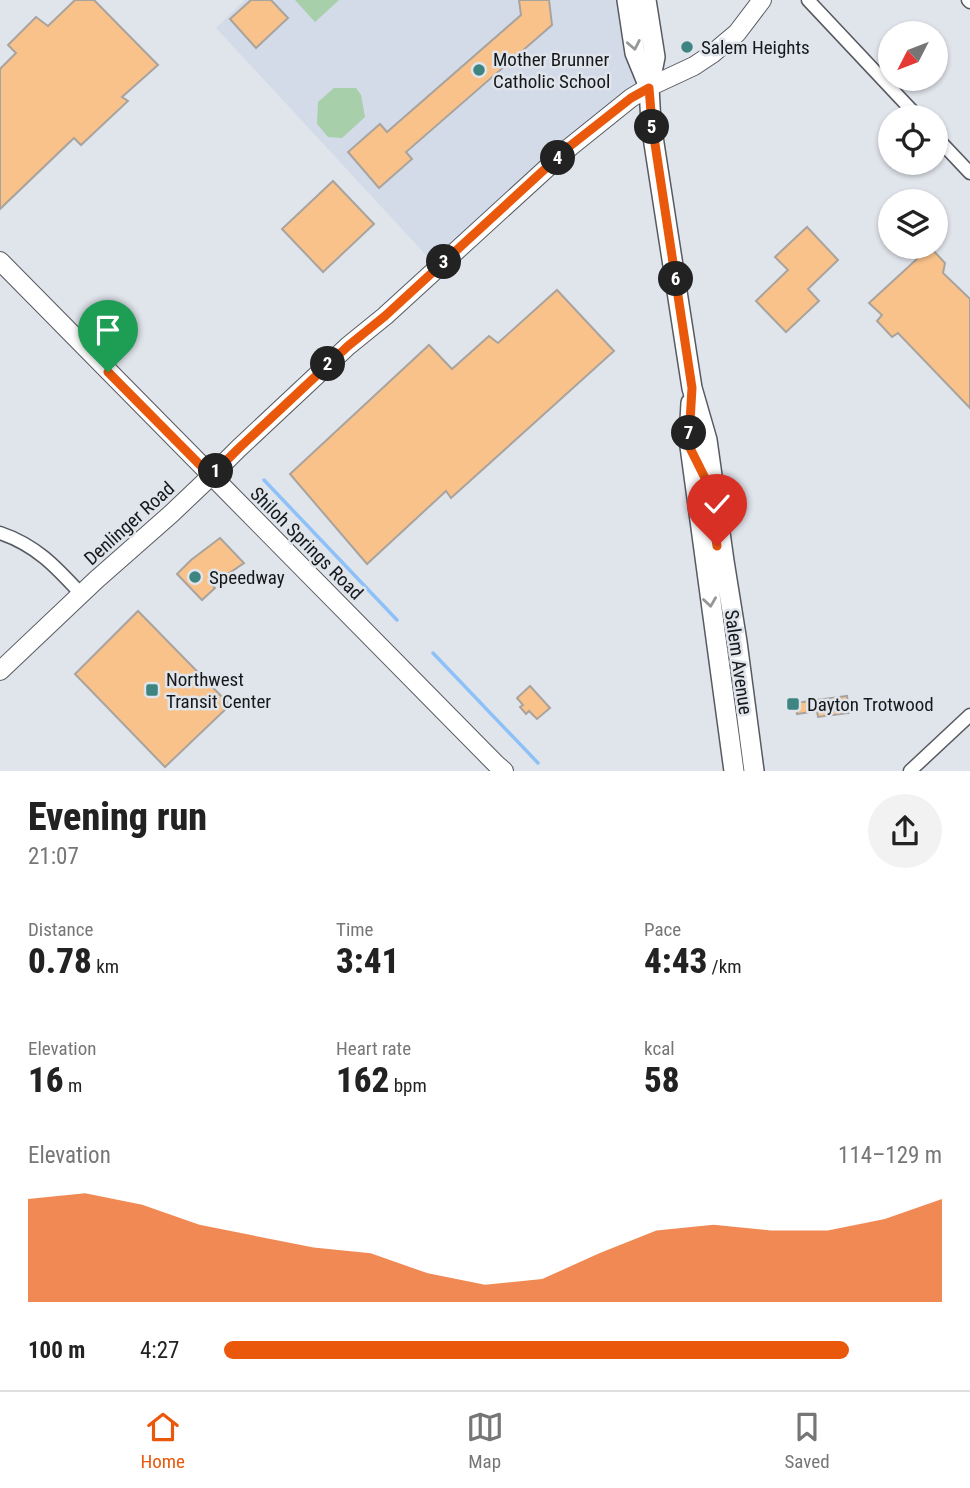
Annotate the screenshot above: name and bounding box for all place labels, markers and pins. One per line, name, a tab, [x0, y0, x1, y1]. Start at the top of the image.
place label: Salem Heights	[701, 36, 810, 59]
marker: Salem Heights	[679, 39, 695, 55]
place label: Mother Brunner Catholic School	[493, 48, 610, 93]
marker: Mother Brunner Catholic School	[471, 62, 487, 78]
pin: 5	[634, 110, 670, 144]
pin: 4	[540, 140, 576, 176]
pin: 3	[426, 244, 462, 280]
pin: 6	[658, 262, 694, 296]
pin	[78, 300, 138, 372]
pin: 2	[310, 346, 346, 382]
pin: 7	[672, 416, 706, 450]
pin: 1	[198, 454, 234, 489]
pin	[687, 474, 747, 546]
place label: Speedway	[209, 566, 285, 589]
marker: Speedway	[187, 569, 203, 585]
place label: Northwest Transit Center	[166, 668, 271, 713]
marker: Northwest Transit Center	[144, 682, 160, 698]
place label: Dayton Trotwood	[807, 693, 934, 716]
marker: Dayton Trotwood	[785, 696, 801, 712]

